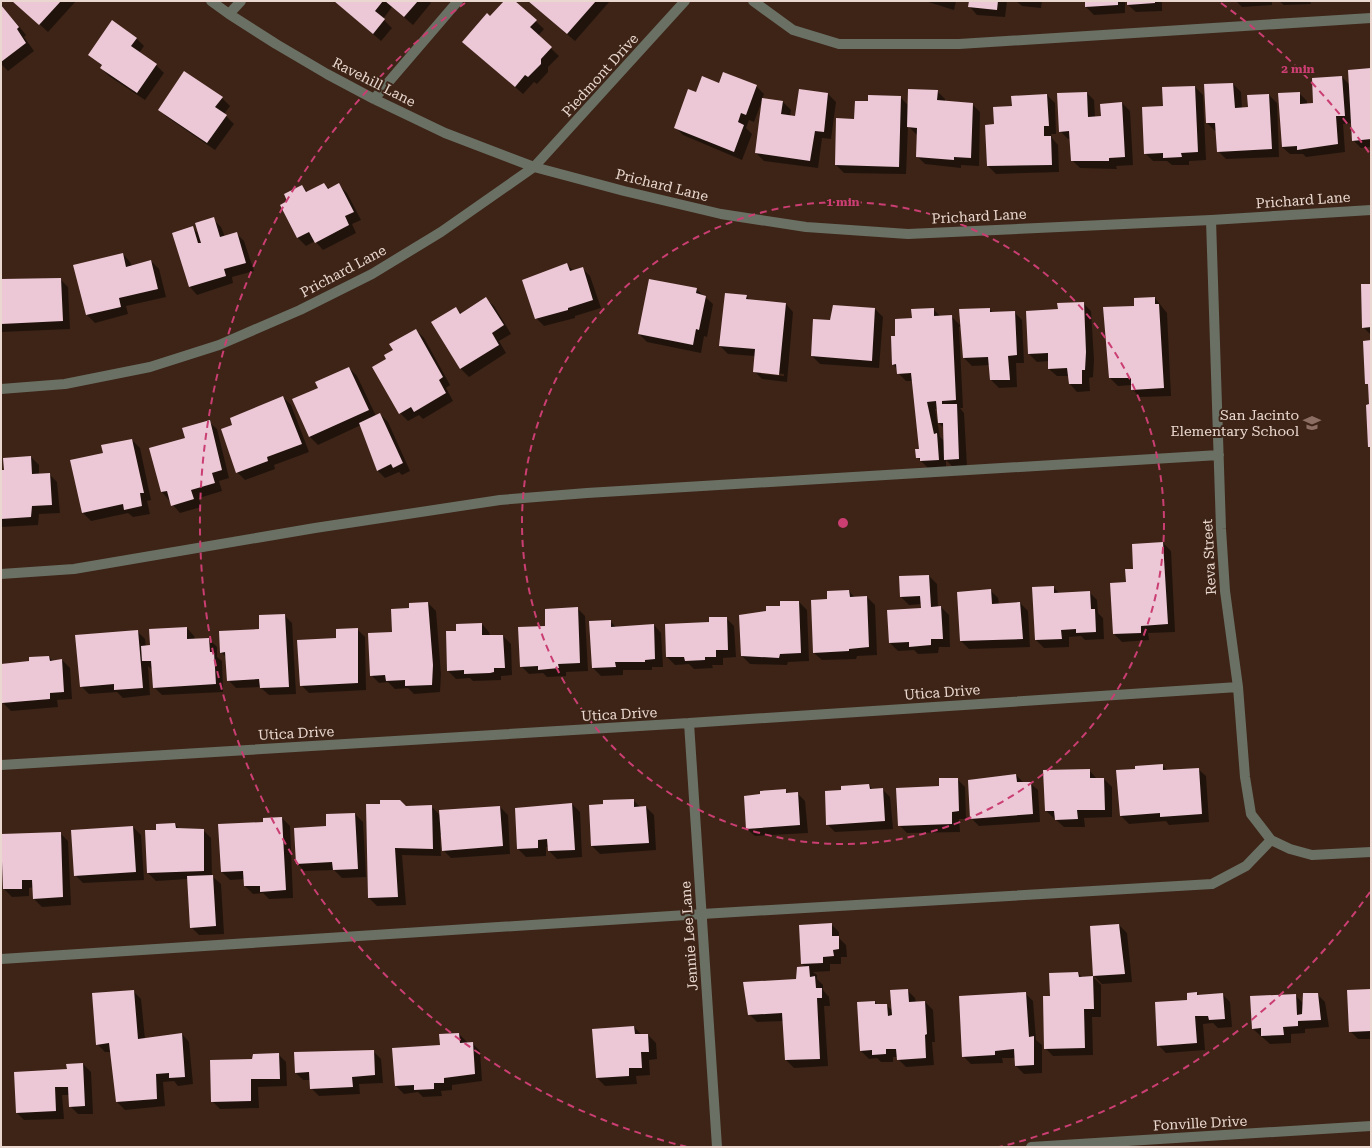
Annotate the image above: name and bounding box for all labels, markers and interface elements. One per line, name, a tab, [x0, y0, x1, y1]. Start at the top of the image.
street label: Piedmont Drive	[559, 30, 642, 120]
street label: Ravehill Lane	[330, 54, 418, 110]
text: 2 min	[1281, 62, 1315, 76]
street label: Prichard Lane	[614, 166, 710, 204]
street label: Prichard Lane	[1255, 189, 1351, 211]
text: 1 min	[826, 195, 860, 209]
street label: Prichard Lane	[931, 206, 1027, 226]
street label: Prichard Lane	[297, 241, 389, 300]
place label: San Jacinto Elementary School	[1171, 407, 1300, 439]
school or university icon: San Jacinto Elementary School	[1302, 413, 1322, 433]
centre of rings	[836, 516, 850, 530]
street label: Reva Street	[1199, 519, 1219, 595]
street label: Utica Drive	[903, 681, 981, 703]
street label: Utica Drive	[580, 704, 658, 724]
street label: Utica Drive	[257, 723, 335, 743]
street label: Jennie Lee Lane	[677, 880, 701, 991]
street label: Fonville Drive	[1153, 1113, 1248, 1133]

